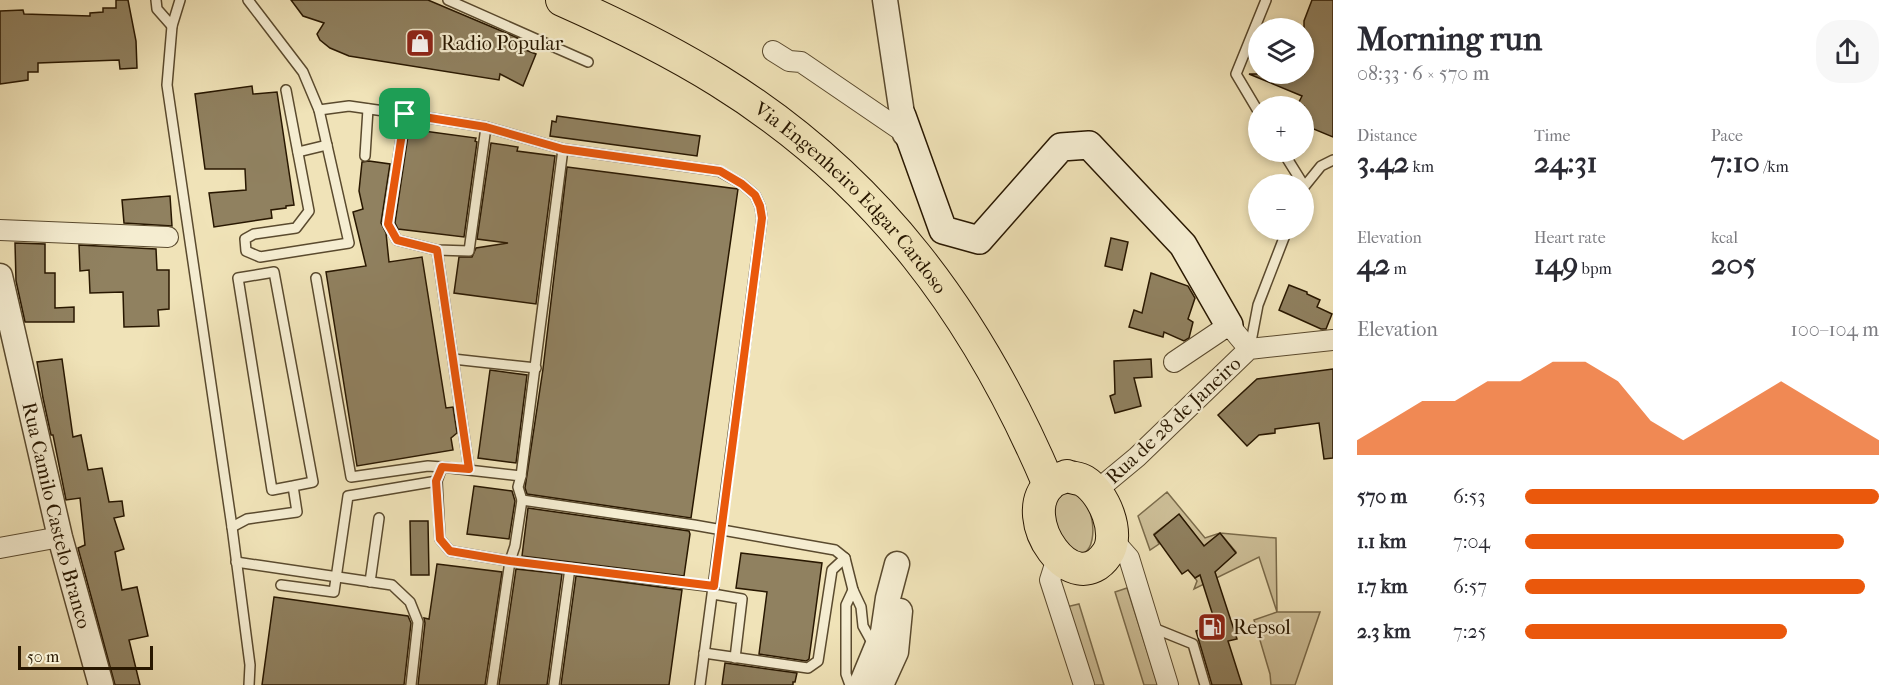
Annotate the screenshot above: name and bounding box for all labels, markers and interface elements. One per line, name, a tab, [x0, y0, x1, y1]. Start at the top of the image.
map controls	[1248, 18, 1314, 240]
button: layers	[1248, 18, 1314, 84]
text: Morning run	[1357, 20, 1542, 59]
button: share	[1816, 20, 1879, 83]
shop icon: Radio Popular	[404, 27, 436, 59]
place label: Radio Popular	[441, 32, 564, 55]
text: 08:33 · 6 × 570 m	[1357, 62, 1489, 85]
pin	[379, 88, 430, 139]
street label: Via Engenheiro Edgar Cardoso	[749, 96, 952, 298]
button: +	[1248, 96, 1314, 162]
icon: arrive	[388, 97, 421, 130]
text: Distance	[1357, 126, 1417, 145]
text: Time	[1534, 126, 1570, 145]
text: Pace	[1711, 126, 1743, 145]
text: 3.42	[1357, 145, 1409, 180]
text: 24:31	[1534, 145, 1597, 180]
text: 7:10	[1711, 145, 1760, 180]
text: km	[1409, 157, 1434, 176]
text: /km	[1760, 157, 1789, 176]
button: −	[1248, 174, 1314, 240]
text: Elevation	[1357, 228, 1422, 247]
text: Heart rate	[1534, 228, 1606, 247]
text: kcal	[1711, 228, 1738, 247]
text: 42	[1357, 247, 1390, 282]
text: 149	[1534, 247, 1578, 282]
text: 205	[1711, 247, 1756, 282]
text: m	[1390, 259, 1407, 278]
text: bpm	[1578, 259, 1612, 278]
text: Elevation	[1357, 318, 1438, 341]
text: 100–104 m	[1791, 318, 1879, 341]
street label: Rua de 28 de Janeiro	[1101, 352, 1246, 489]
street label: Rua Camilo Castelo Branco	[17, 400, 96, 631]
text: 570 m	[1357, 485, 1407, 508]
text: 6:53	[1453, 485, 1486, 508]
text: 1.1 km	[1357, 530, 1406, 553]
text: 7:04	[1453, 530, 1490, 553]
text: 1.7 km	[1357, 575, 1408, 598]
text: 6:57	[1453, 575, 1487, 598]
fuel station icon: Repsol	[1196, 611, 1228, 643]
place label: Repsol	[1233, 616, 1291, 639]
text: 2.3 km	[1357, 620, 1411, 643]
text: 7:25	[1453, 620, 1486, 643]
scale bar	[18, 643, 153, 670]
text: 50 m	[27, 647, 59, 666]

